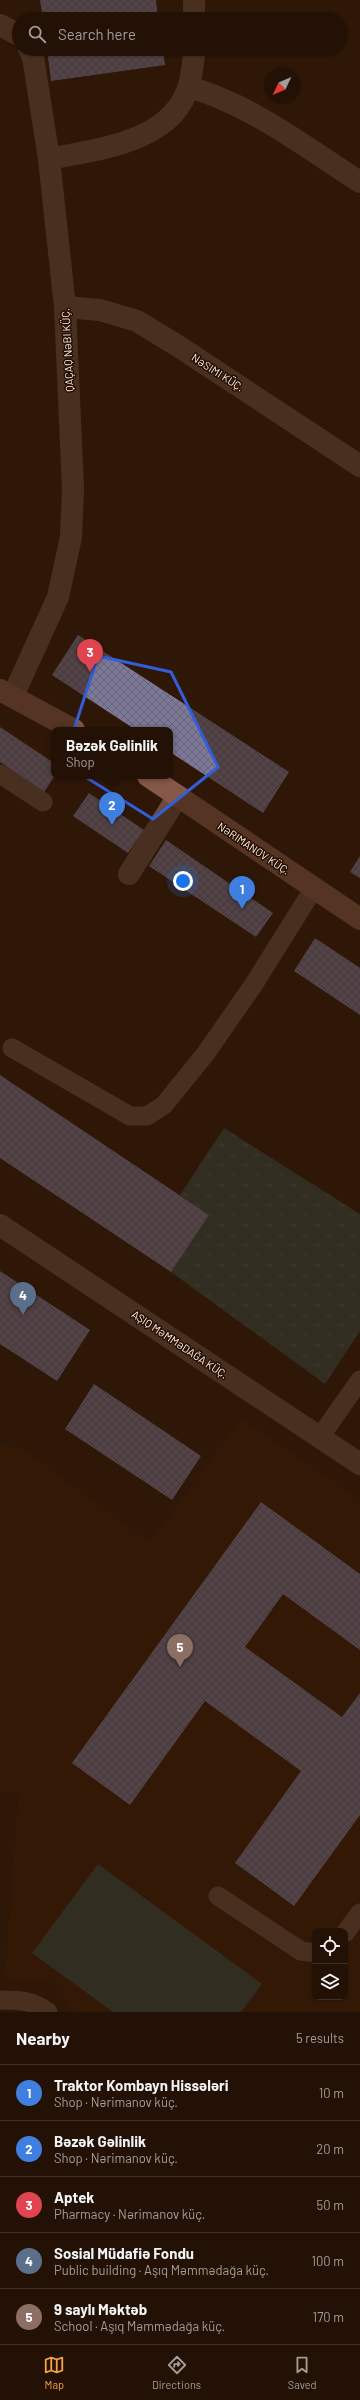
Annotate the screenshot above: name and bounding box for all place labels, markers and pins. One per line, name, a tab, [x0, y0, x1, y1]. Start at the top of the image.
pin: 3	[77, 639, 103, 672]
pin: 2	[99, 792, 125, 825]
pin: 1	[229, 876, 255, 909]
pin: 4	[10, 1282, 36, 1315]
pin: 5	[167, 1634, 193, 1667]

